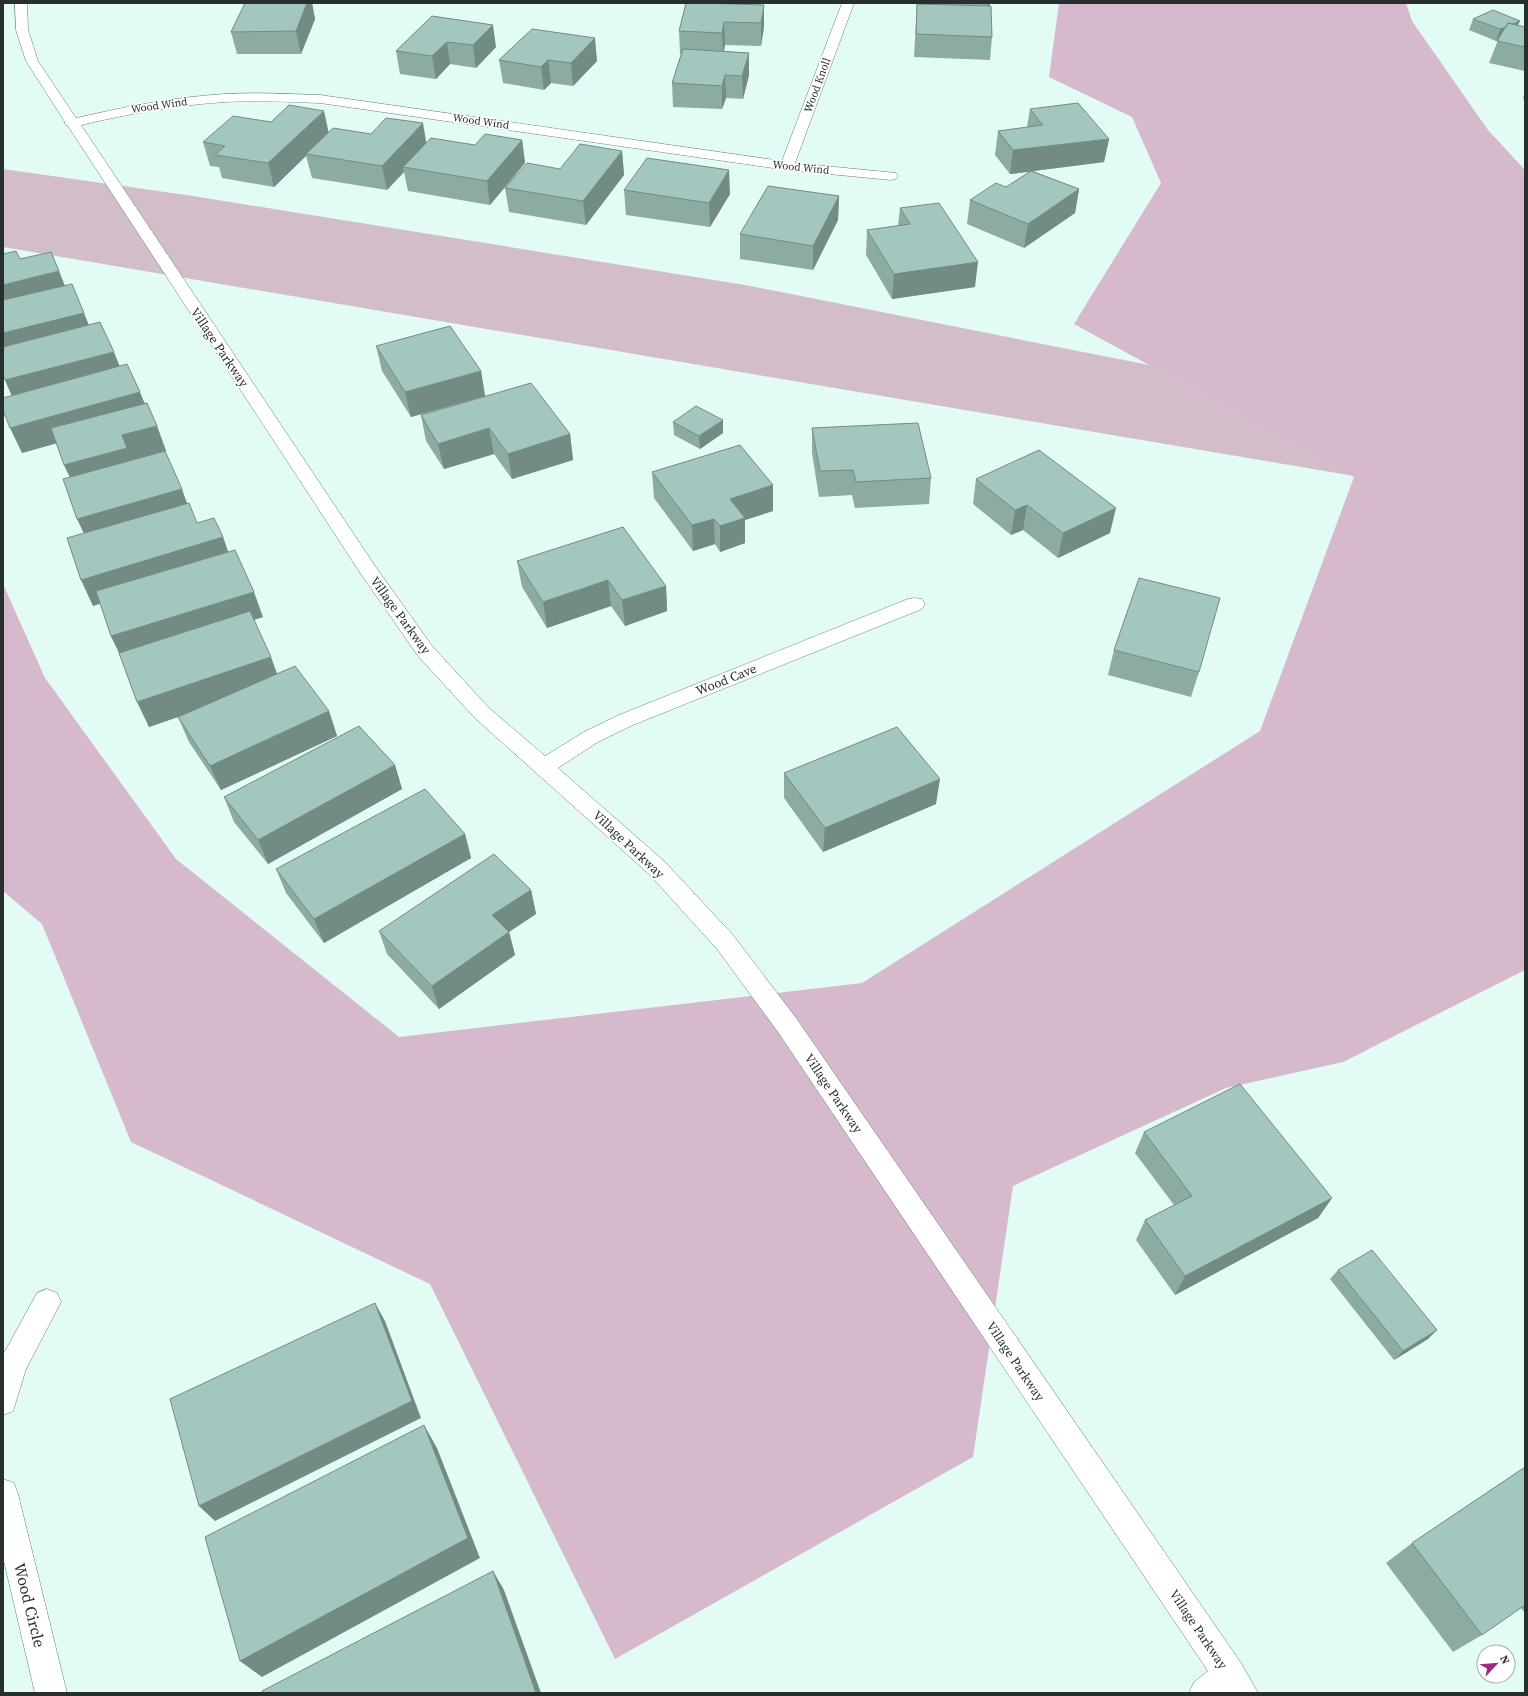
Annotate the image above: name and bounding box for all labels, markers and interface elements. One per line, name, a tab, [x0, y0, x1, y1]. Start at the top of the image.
street label: Wood Knoll	[801, 56, 834, 115]
street label: Wood Wind	[130, 94, 189, 117]
street label: Wood Wind	[452, 110, 511, 133]
street label: Wood Wind	[772, 157, 831, 178]
street label: Village Parkway	[187, 304, 253, 391]
street label: Village Parkway	[367, 573, 435, 658]
street label: Wood Cave	[693, 660, 759, 699]
street label: Village Parkway	[589, 807, 668, 882]
street label: Village Parkway	[801, 1050, 867, 1137]
street label: Village Parkway	[983, 1318, 1049, 1405]
street label: Wood Circle	[9, 1560, 51, 1650]
street label: Village Parkway	[1166, 1586, 1232, 1673]
north arrow	[1476, 1644, 1516, 1684]
text: N	[1496, 1653, 1513, 1667]

